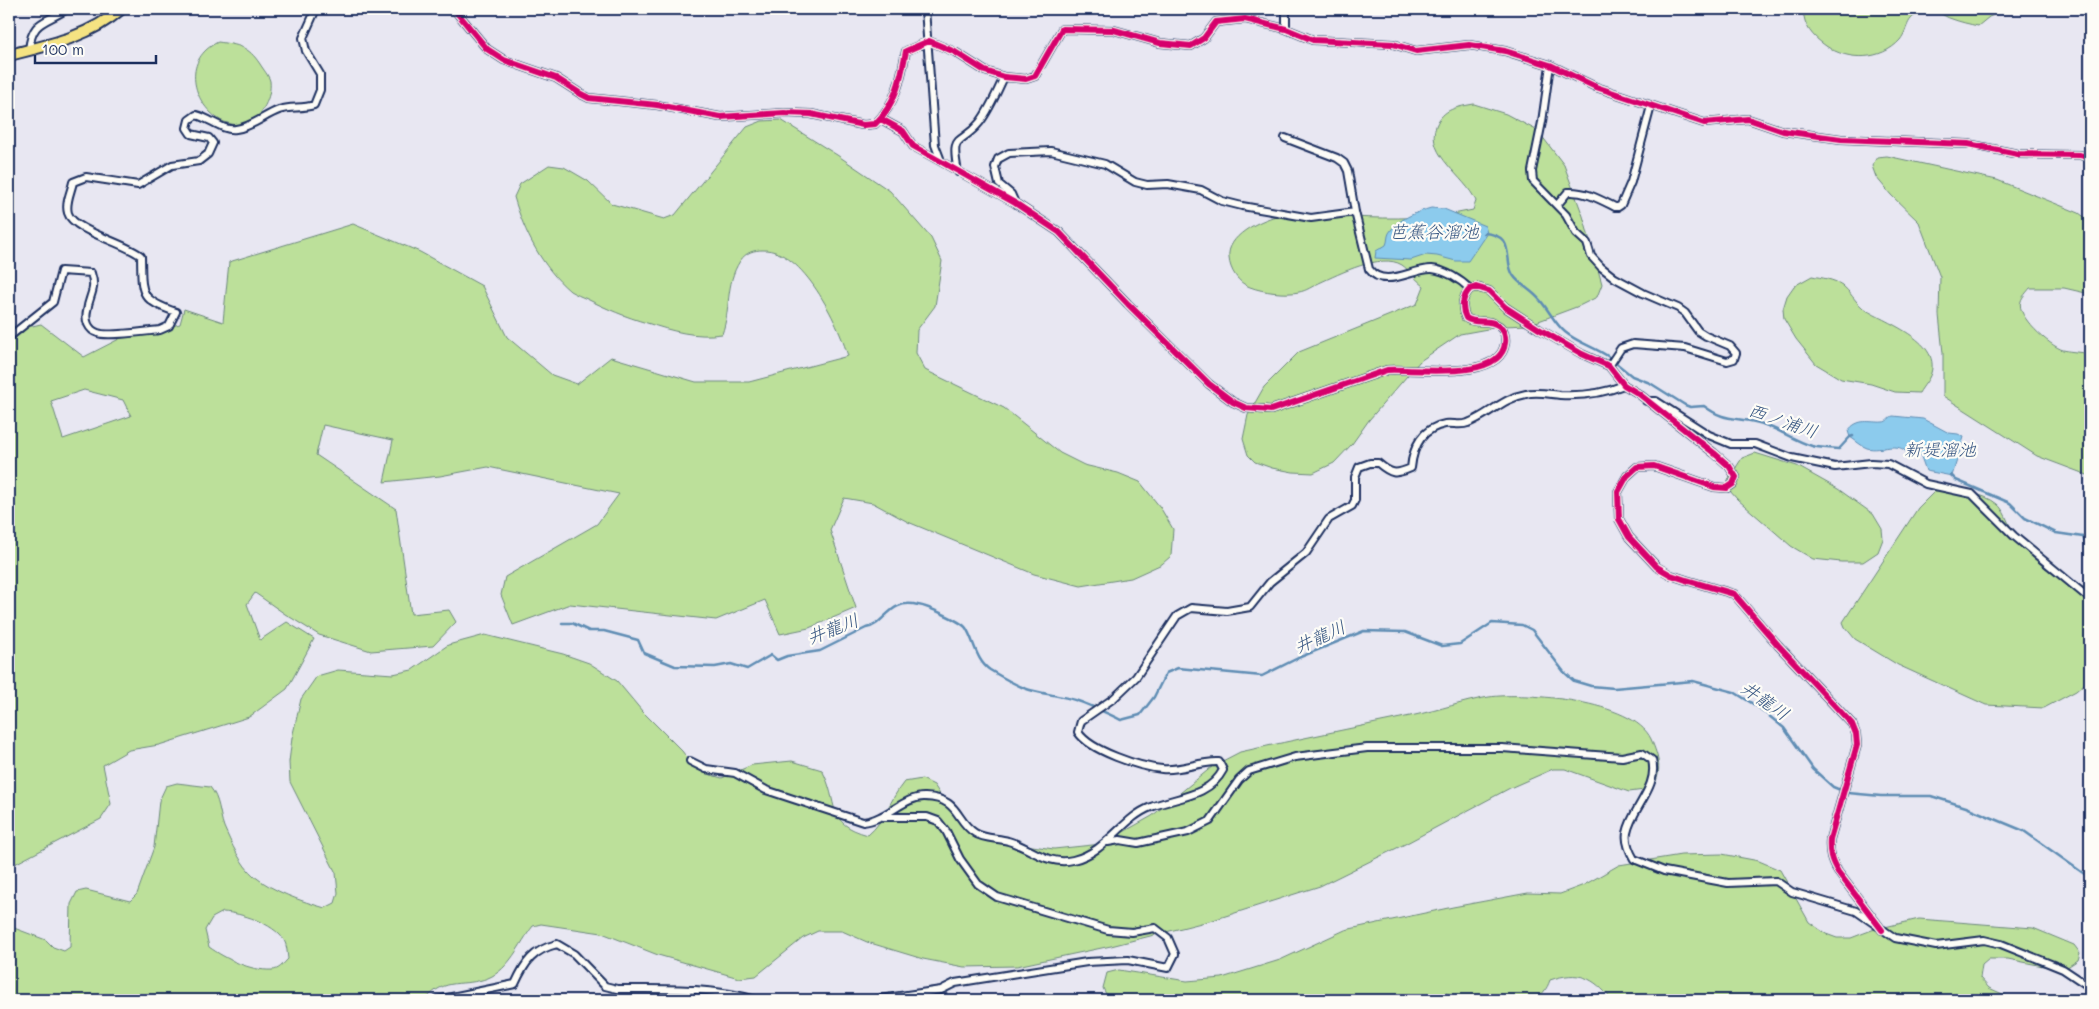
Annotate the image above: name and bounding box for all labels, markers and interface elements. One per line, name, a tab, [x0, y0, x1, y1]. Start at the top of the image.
scale bar	[35, 32, 156, 64]
text: 100 m	[42, 39, 84, 59]
water label: 芭蕉谷溜池	[1389, 219, 1480, 243]
water label: 西ノ浦川	[1745, 397, 1821, 443]
water label: 新堤溜池	[1904, 437, 1977, 461]
water label: 井龍川	[803, 607, 862, 649]
water label: 井龍川	[1290, 614, 1349, 658]
water label: 井龍川	[1737, 675, 1795, 725]

